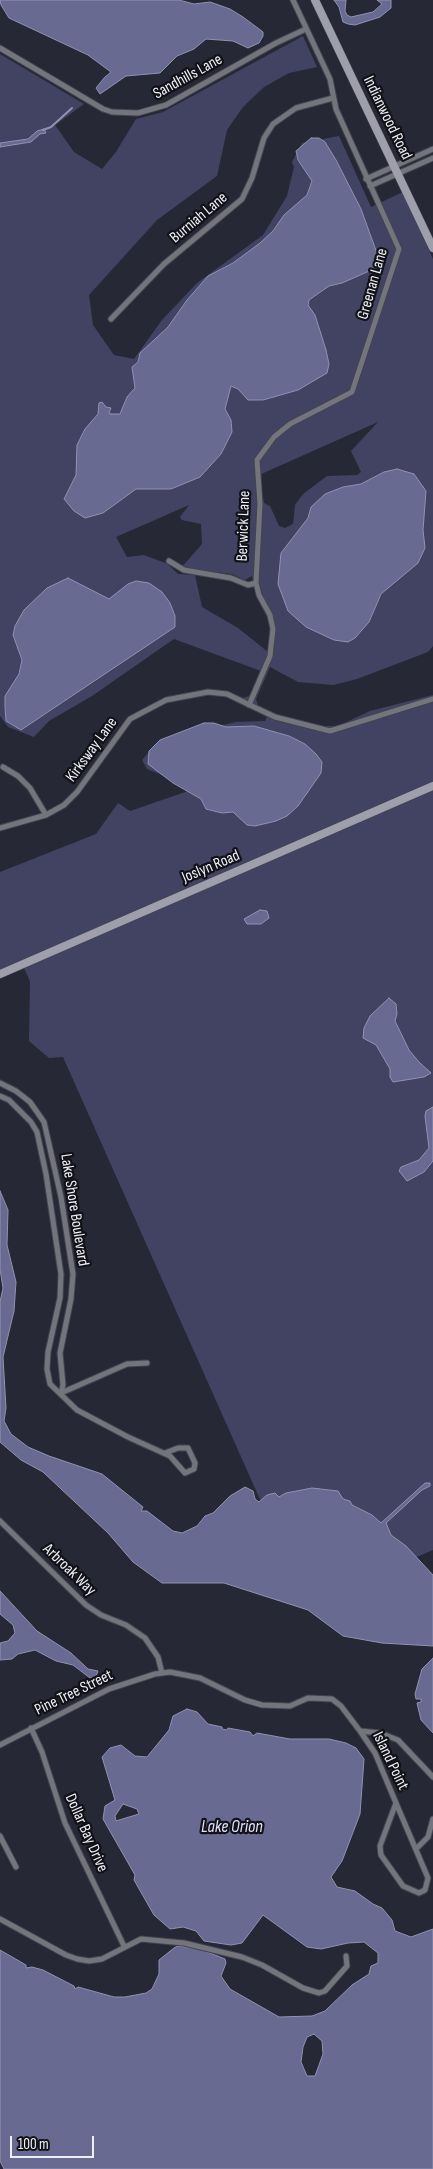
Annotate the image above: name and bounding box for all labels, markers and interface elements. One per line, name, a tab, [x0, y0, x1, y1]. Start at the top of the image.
street label: Sandhills Lane	[150, 50, 226, 104]
street label: Indianwood Road	[358, 73, 416, 163]
street label: Burniah Lane	[166, 188, 232, 248]
street label: Greenan Lane	[354, 246, 392, 322]
street label: Berwick Lane	[233, 490, 255, 562]
street label: Kirksway Lane	[62, 714, 122, 786]
street label: Joslyn Road	[179, 846, 243, 888]
street label: Lake Shore Boulevard	[56, 1152, 92, 1268]
street label: Arbroak Way	[38, 1540, 100, 1600]
street label: Pine Tree Street	[32, 1666, 116, 1720]
street label: Island Point	[368, 1729, 412, 1793]
street label: Dollar Bay Drive	[60, 1791, 112, 1875]
water label: Lake Orion	[201, 1816, 263, 1838]
scale bar	[12, 2126, 96, 2158]
text: 100 m	[18, 2135, 49, 2154]

